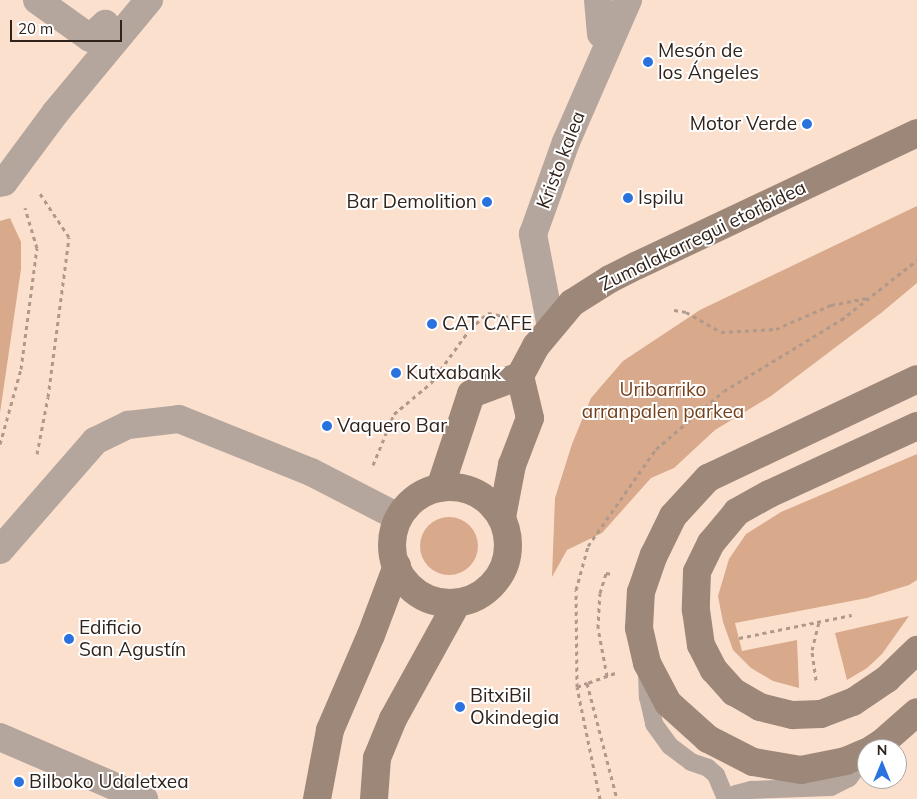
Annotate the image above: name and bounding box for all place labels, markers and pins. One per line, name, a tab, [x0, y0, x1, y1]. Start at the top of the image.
place label: Mesón de los Ángeles	[658, 40, 759, 84]
marker: Mesón de los Ángeles	[642, 56, 654, 68]
place label: Motor Verde	[690, 113, 797, 135]
marker: Motor Verde	[801, 118, 813, 130]
place label: Ispilu	[638, 187, 684, 209]
place label: Bar Demolition	[347, 191, 477, 213]
marker: Ispilu	[622, 192, 634, 204]
marker: Bar Demolition	[481, 196, 493, 208]
place label: CAT CAFE	[442, 313, 532, 335]
marker: CAT CAFE	[426, 318, 438, 330]
place label: Kutxabank	[406, 362, 501, 384]
marker: Kutxabank	[390, 367, 402, 379]
place label: Vaquero Bar	[337, 415, 447, 437]
marker: Vaquero Bar	[321, 420, 333, 432]
place label: Edificio San Agustín	[79, 617, 186, 661]
marker: Edificio San Agustín	[63, 633, 75, 645]
place label: BitxiBil Okindegia	[470, 685, 559, 729]
marker: BitxiBil Okindegia	[454, 701, 466, 713]
place label: Bilboko Udaletxea	[29, 771, 189, 793]
marker: Bilboko Udaletxea	[13, 776, 25, 788]

